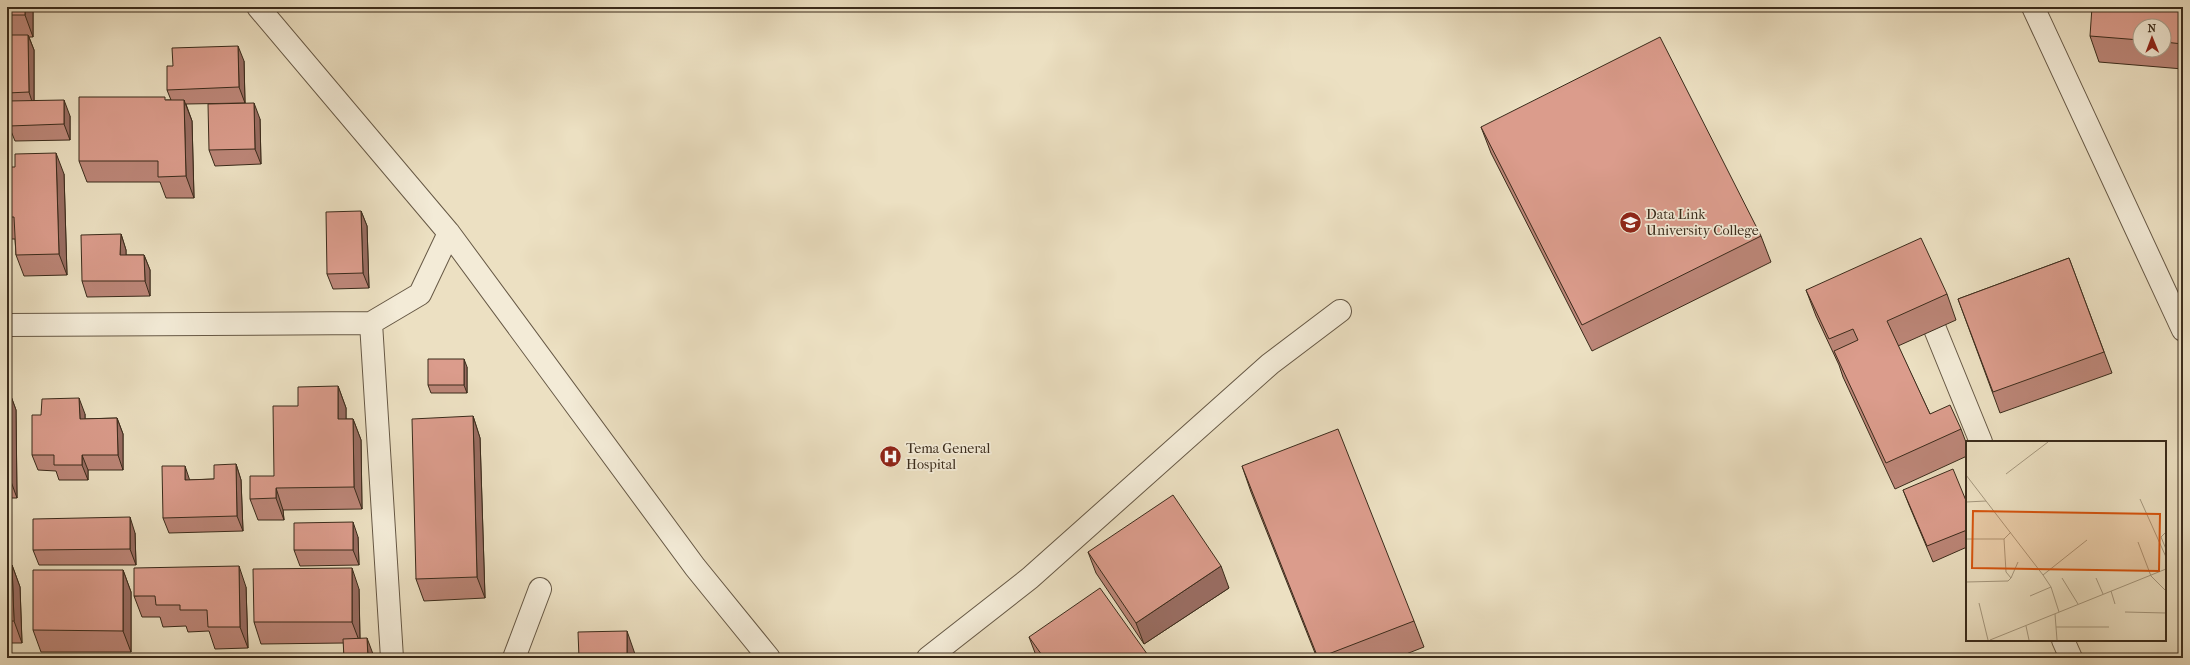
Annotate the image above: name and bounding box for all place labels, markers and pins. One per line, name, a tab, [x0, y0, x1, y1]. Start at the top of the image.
place label: Data Link University College	[1646, 206, 1759, 239]
school or university icon: Data Link University College	[1618, 209, 1644, 235]
place label: Tema General Hospital	[906, 440, 991, 473]
hospital icon: Tema General Hospital	[878, 443, 904, 469]

